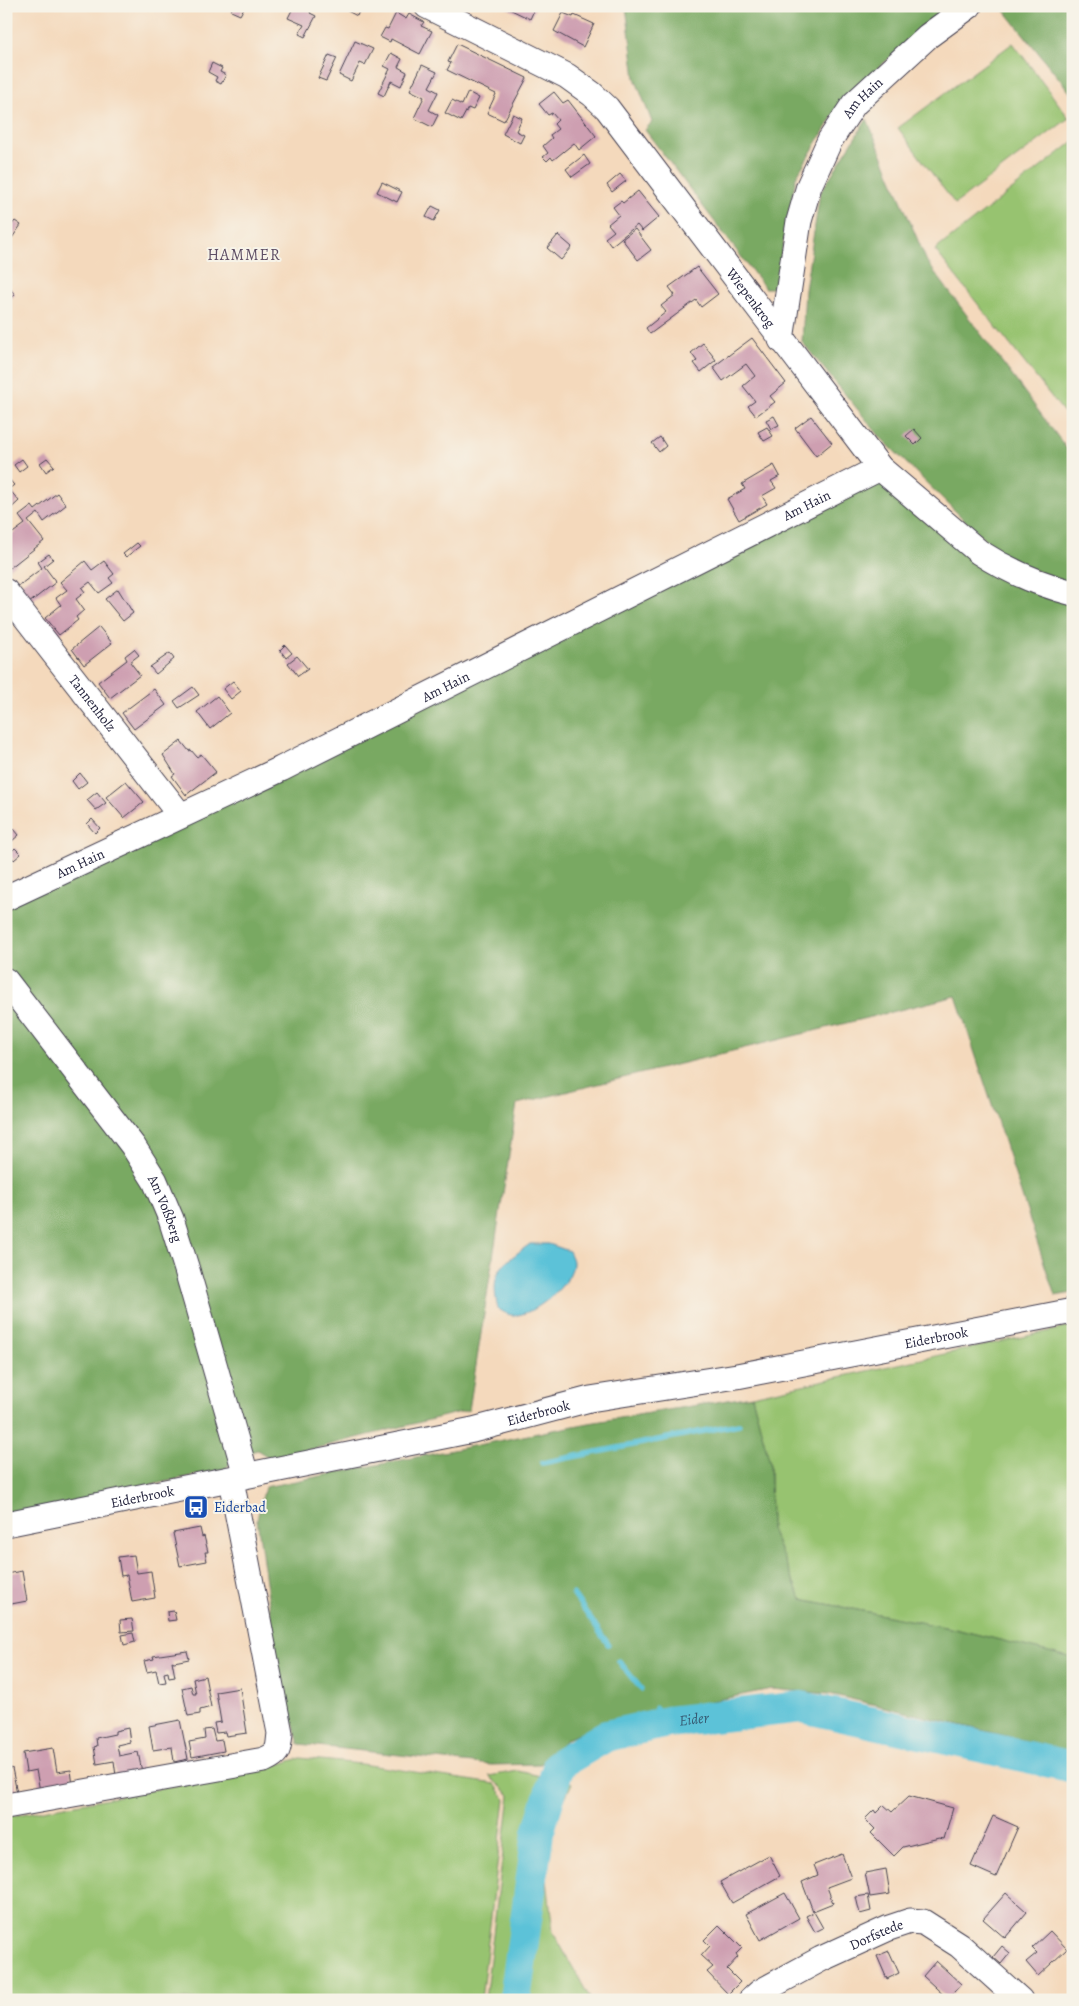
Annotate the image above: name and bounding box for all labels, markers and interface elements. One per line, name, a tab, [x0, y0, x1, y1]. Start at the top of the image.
street label: Am Hain	[838, 73, 887, 123]
district label: HAMMER	[207, 244, 281, 266]
street label: Wiepenkrog	[721, 264, 779, 332]
street label: Am Hain	[779, 485, 834, 526]
street label: Am Hain	[418, 667, 473, 707]
street label: Tannenholz	[64, 671, 120, 736]
street label: Am Hain	[53, 844, 108, 883]
street label: Am Voßberg	[143, 1170, 187, 1245]
street label: Eiderbrook	[903, 1323, 970, 1353]
street label: Eiderbrook	[505, 1396, 572, 1431]
street label: Eiderbrook	[109, 1481, 176, 1513]
bus stop icon: Eiderbad	[183, 1494, 209, 1520]
place label: Eiderbad	[214, 1498, 267, 1517]
water label: Eider	[678, 1707, 710, 1731]
street label: Dorfstede	[846, 1915, 906, 1955]

